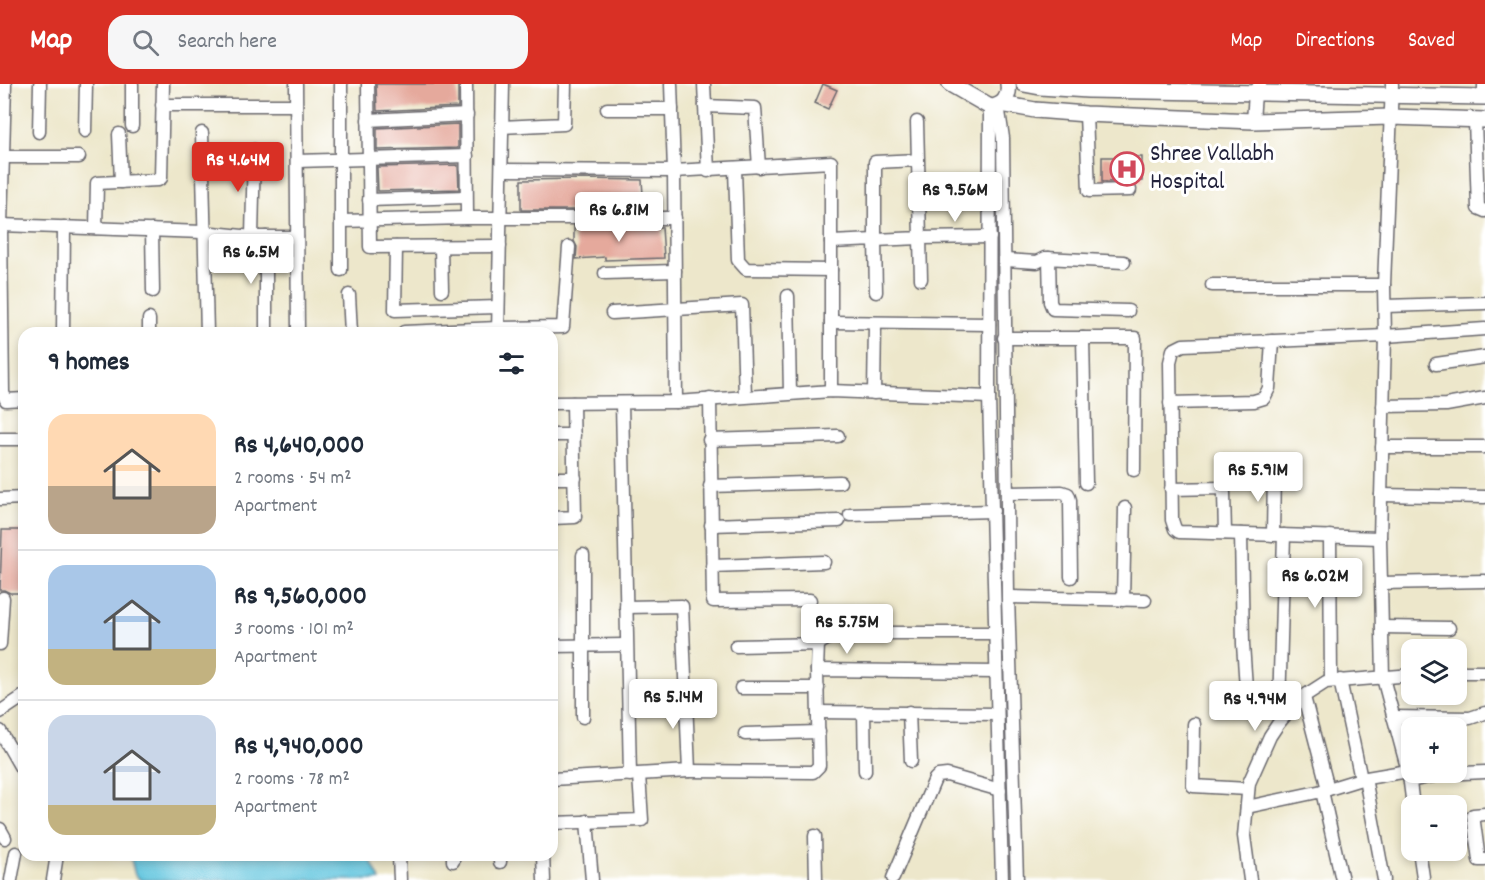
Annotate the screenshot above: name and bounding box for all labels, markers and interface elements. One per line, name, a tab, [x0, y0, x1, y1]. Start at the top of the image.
search box	[108, 15, 528, 69]
text: Map	[30, 22, 72, 62]
icon: search	[129, 26, 162, 59]
text: Search here	[177, 27, 277, 58]
text: Map	[1231, 27, 1262, 57]
text: Directions	[1295, 27, 1375, 57]
text: Saved	[1408, 27, 1455, 57]
place label: Shree Vallabh Hospital	[1150, 138, 1274, 200]
pin: Rs 4.64M	[176, 142, 300, 193]
text: Rs 4.64M	[206, 147, 270, 175]
hospital icon: Shree Vallabh Hospital	[1109, 151, 1145, 187]
pin: Rs 9.56M	[893, 172, 1017, 223]
text: Rs 9.56M	[922, 177, 988, 205]
pin: Rs 6.81M	[557, 192, 681, 243]
text: Rs 6.81M	[589, 197, 649, 225]
pin: Rs 6.5M	[196, 234, 306, 285]
text: Rs 6.5M	[223, 239, 279, 267]
text: 9 homes	[48, 345, 130, 382]
icon: filters	[495, 347, 528, 380]
text: Rs 4,640,000	[234, 428, 364, 465]
icon: home	[96, 438, 168, 510]
pin: Rs 5.91M	[1196, 452, 1320, 503]
text: Rs 5.91M	[1228, 457, 1288, 485]
text: 2 rooms · 54 m²	[234, 465, 352, 493]
text: Apartment	[234, 493, 317, 521]
pin: Rs 6.02M	[1253, 558, 1377, 609]
text: Rs 6.02M	[1281, 563, 1349, 591]
text: Rs 9,560,000	[234, 579, 367, 616]
icon: home	[96, 589, 168, 661]
pin: Rs 5.75M	[785, 604, 909, 655]
text: Rs 5.75M	[815, 609, 879, 637]
text: 3 rooms · 101 m²	[234, 616, 354, 644]
map controls	[1401, 639, 1467, 861]
button: layers	[1401, 639, 1467, 705]
text: Apartment	[234, 644, 317, 672]
pin: Rs 5.14M	[611, 679, 735, 730]
pin: Rs 4.94M	[1193, 681, 1317, 732]
text: Rs 5.14M	[643, 684, 703, 712]
text: Rs 4.94M	[1223, 686, 1287, 714]
button: +	[1401, 717, 1467, 783]
text: Rs 4,940,000	[234, 729, 364, 766]
icon: home	[96, 739, 168, 811]
text: 2 rooms · 78 m²	[234, 766, 350, 794]
text: Apartment	[234, 794, 317, 822]
button: −	[1401, 795, 1467, 861]

